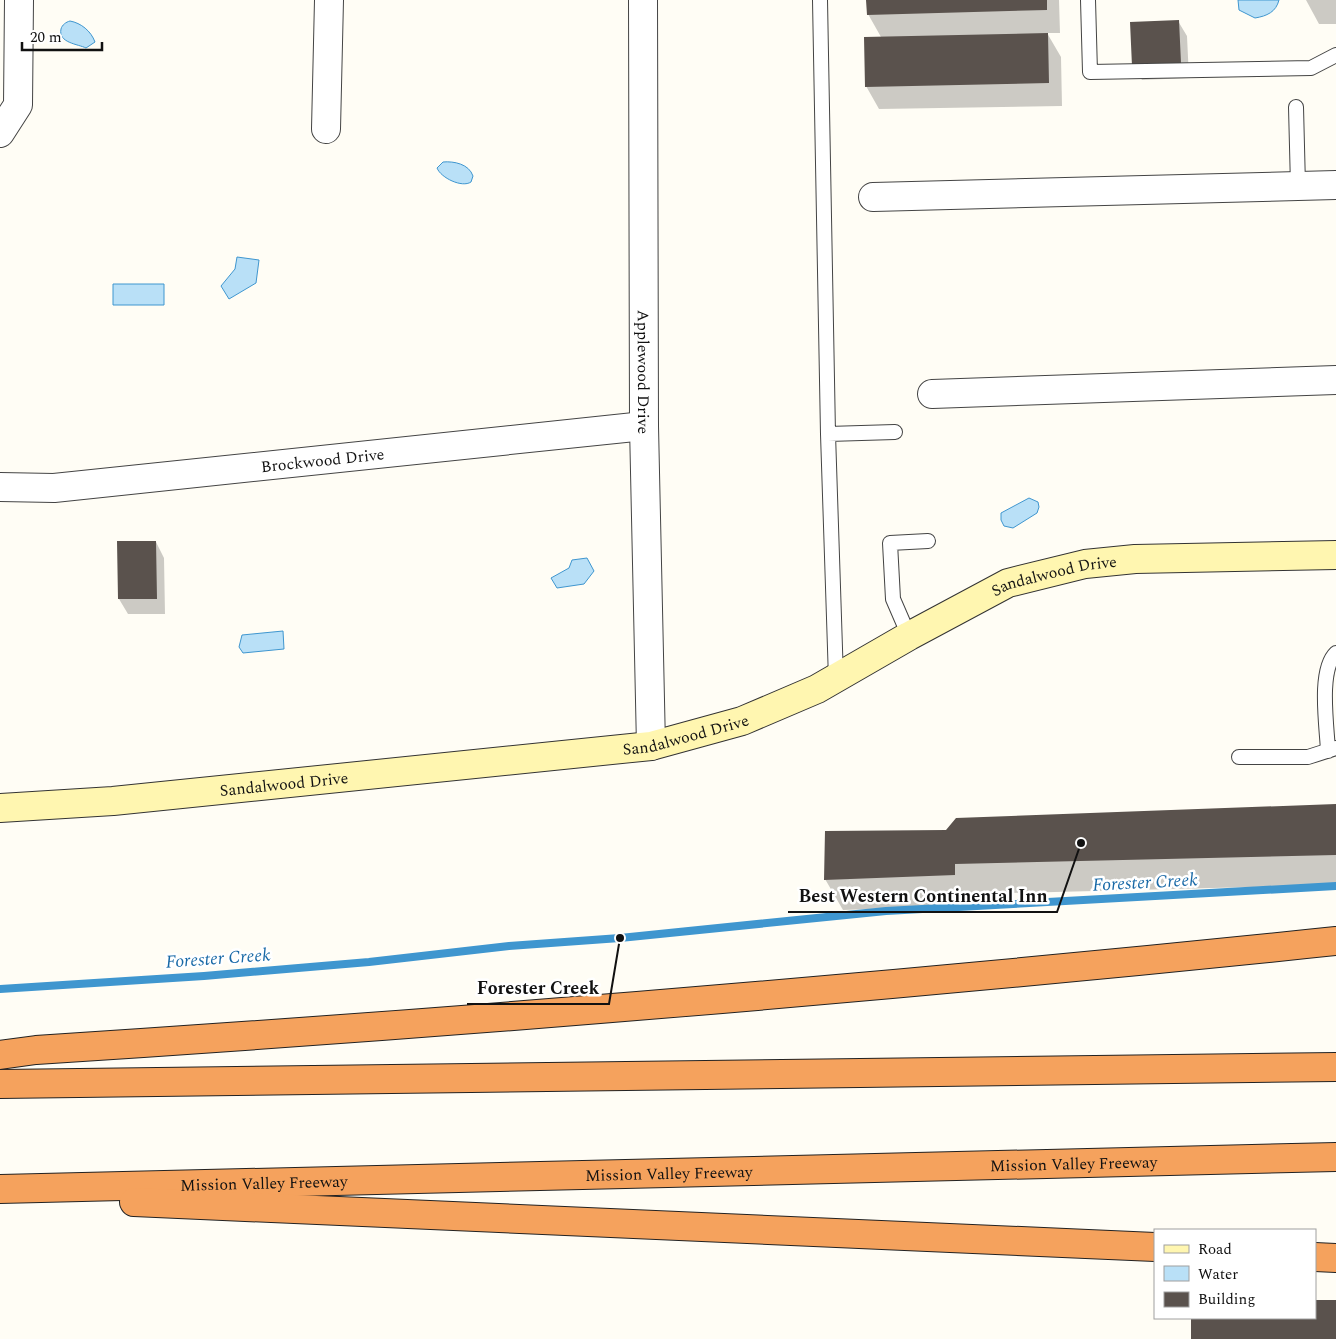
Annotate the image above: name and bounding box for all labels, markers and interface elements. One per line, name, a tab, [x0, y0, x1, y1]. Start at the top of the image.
scale bar	[22, 20, 102, 52]
text: 20 m	[30, 26, 62, 49]
street label: Applewood Drive	[631, 310, 655, 434]
street label: Brockwood Drive	[260, 442, 386, 479]
street label: Sandalwood Drive	[987, 550, 1118, 603]
street label: Sandalwood Drive	[621, 708, 753, 762]
street label: Sandalwood Drive	[219, 766, 349, 803]
water label: Forester Creek	[1092, 866, 1199, 899]
callout: Best Western Continental Inn	[788, 879, 1057, 912]
text: Best Western Continental Inn	[798, 883, 1048, 910]
water label: Forester Creek	[165, 941, 272, 976]
callout: Forester Creek	[467, 971, 609, 1004]
text: Forester Creek	[477, 975, 599, 1002]
street label: Mission Valley Freeway	[990, 1150, 1159, 1178]
street label: Mission Valley Freeway	[585, 1160, 754, 1188]
street label: Mission Valley Freeway	[180, 1170, 349, 1198]
legend	[1154, 1229, 1316, 1319]
text: Road	[1198, 1238, 1232, 1261]
text: Water	[1198, 1263, 1238, 1286]
text: Building	[1198, 1288, 1255, 1311]

